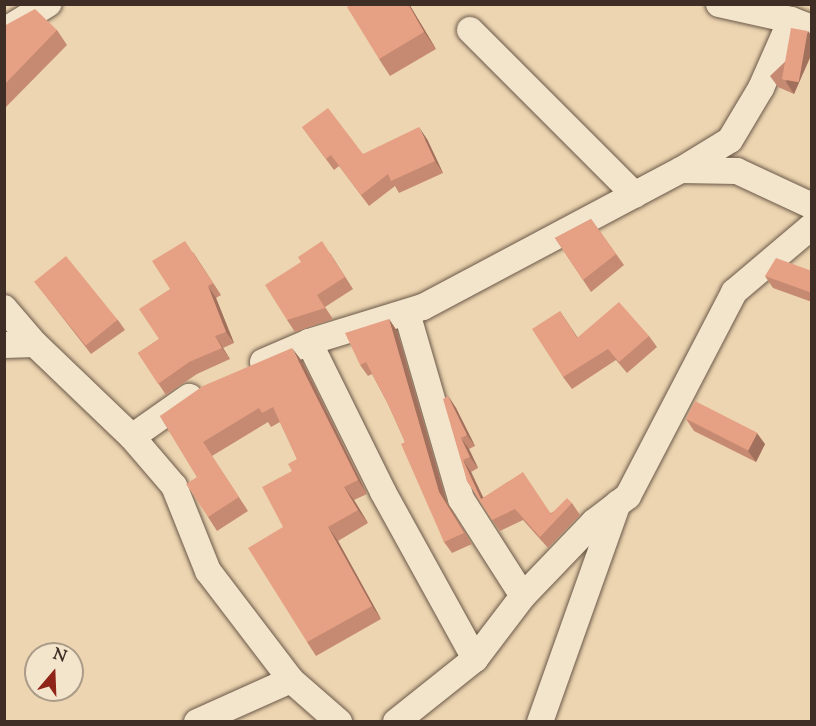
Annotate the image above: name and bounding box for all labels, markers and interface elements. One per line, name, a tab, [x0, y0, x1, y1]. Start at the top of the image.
north arrow	[24, 642, 84, 702]
text: N	[50, 643, 69, 669]

